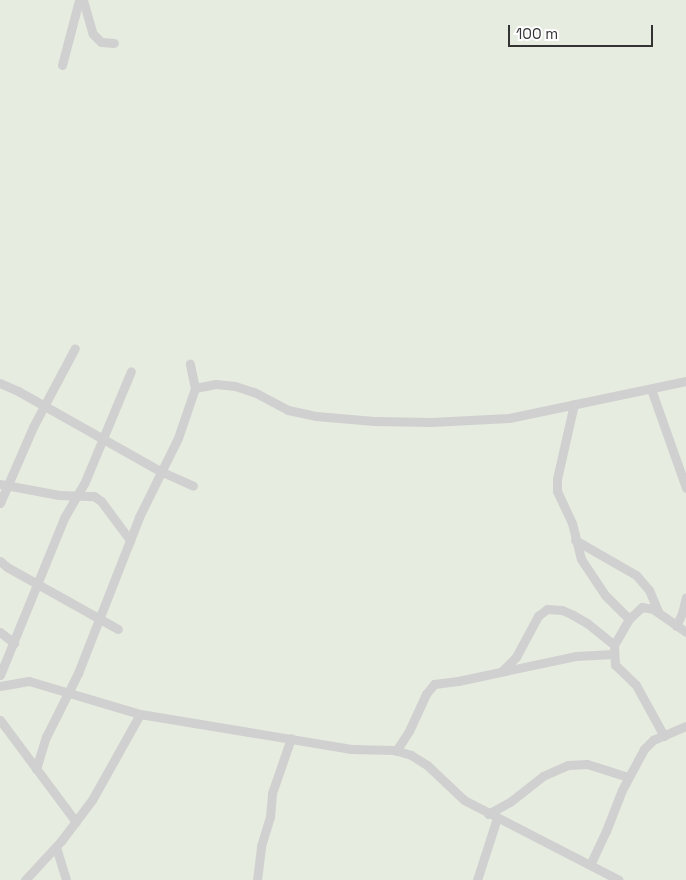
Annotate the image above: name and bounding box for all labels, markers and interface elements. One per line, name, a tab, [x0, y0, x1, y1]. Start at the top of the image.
scale bar	[511, 15, 656, 47]
text: 100 m	[516, 24, 558, 43]

